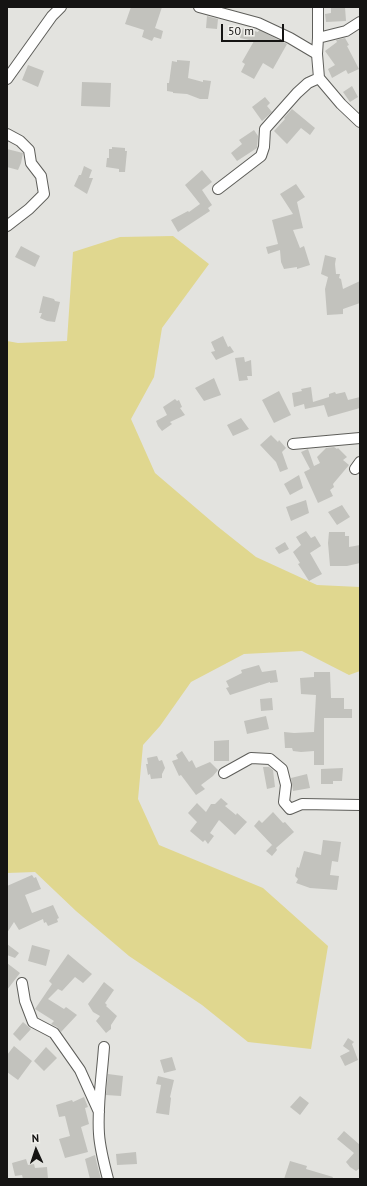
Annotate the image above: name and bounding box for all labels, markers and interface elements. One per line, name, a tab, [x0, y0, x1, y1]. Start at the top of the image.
scale bar	[223, 16, 286, 42]
text: 50 m	[228, 23, 254, 38]
north arrow	[16, 1130, 56, 1170]
text: N	[31, 1131, 39, 1145]

